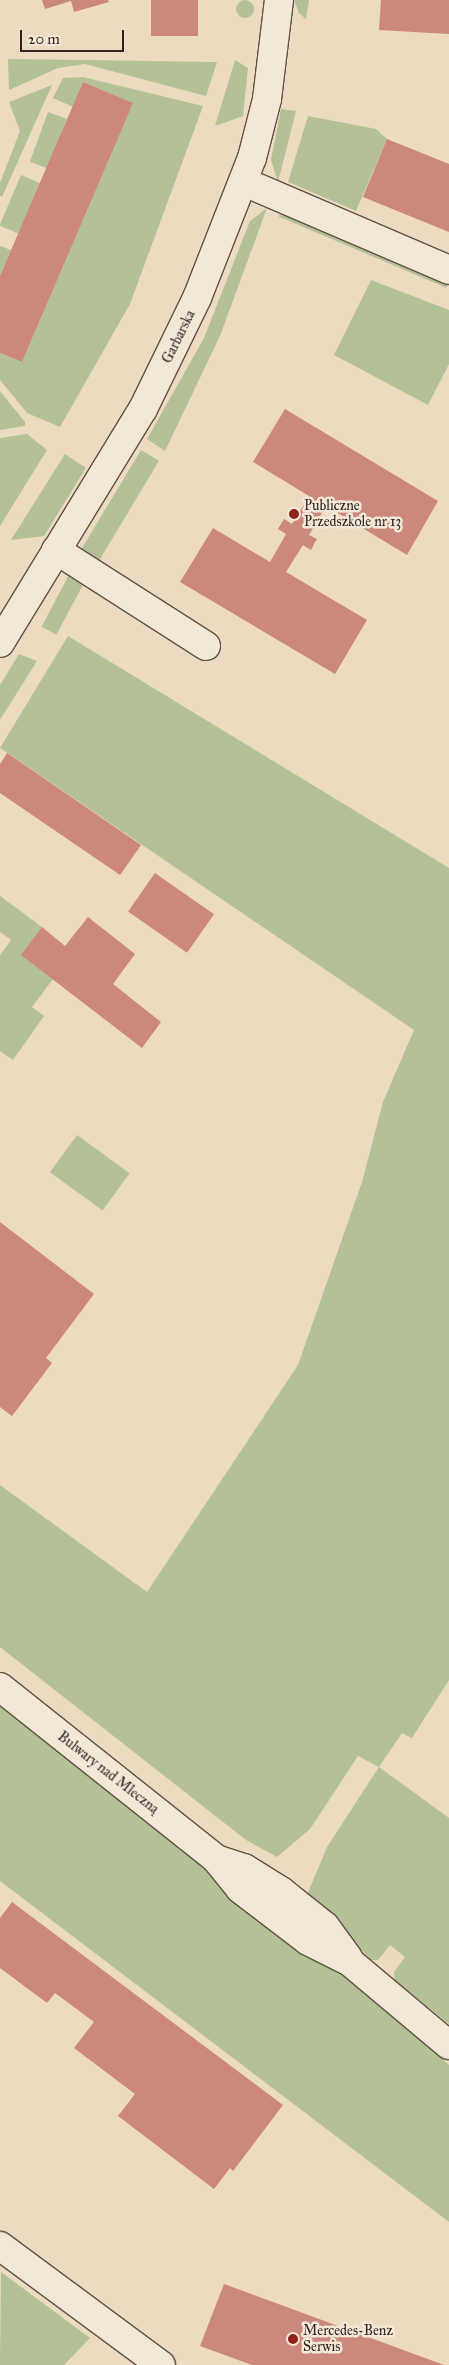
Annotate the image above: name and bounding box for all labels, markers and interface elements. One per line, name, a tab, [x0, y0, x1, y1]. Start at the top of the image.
scale bar	[22, 20, 126, 52]
text: 20 m	[28, 30, 60, 48]
street label: Garbarska	[159, 308, 199, 366]
place label: Publiczne Przedszkole nr 13	[304, 498, 401, 530]
marker: Publiczne Przedszkole nr 13	[288, 508, 300, 520]
street label: Bulwary nad Mleczną	[54, 1728, 162, 1818]
place label: Mercedes-Benz Serwis	[303, 2323, 393, 2356]
marker: Mercedes-Benz Serwis	[287, 2333, 299, 2345]

